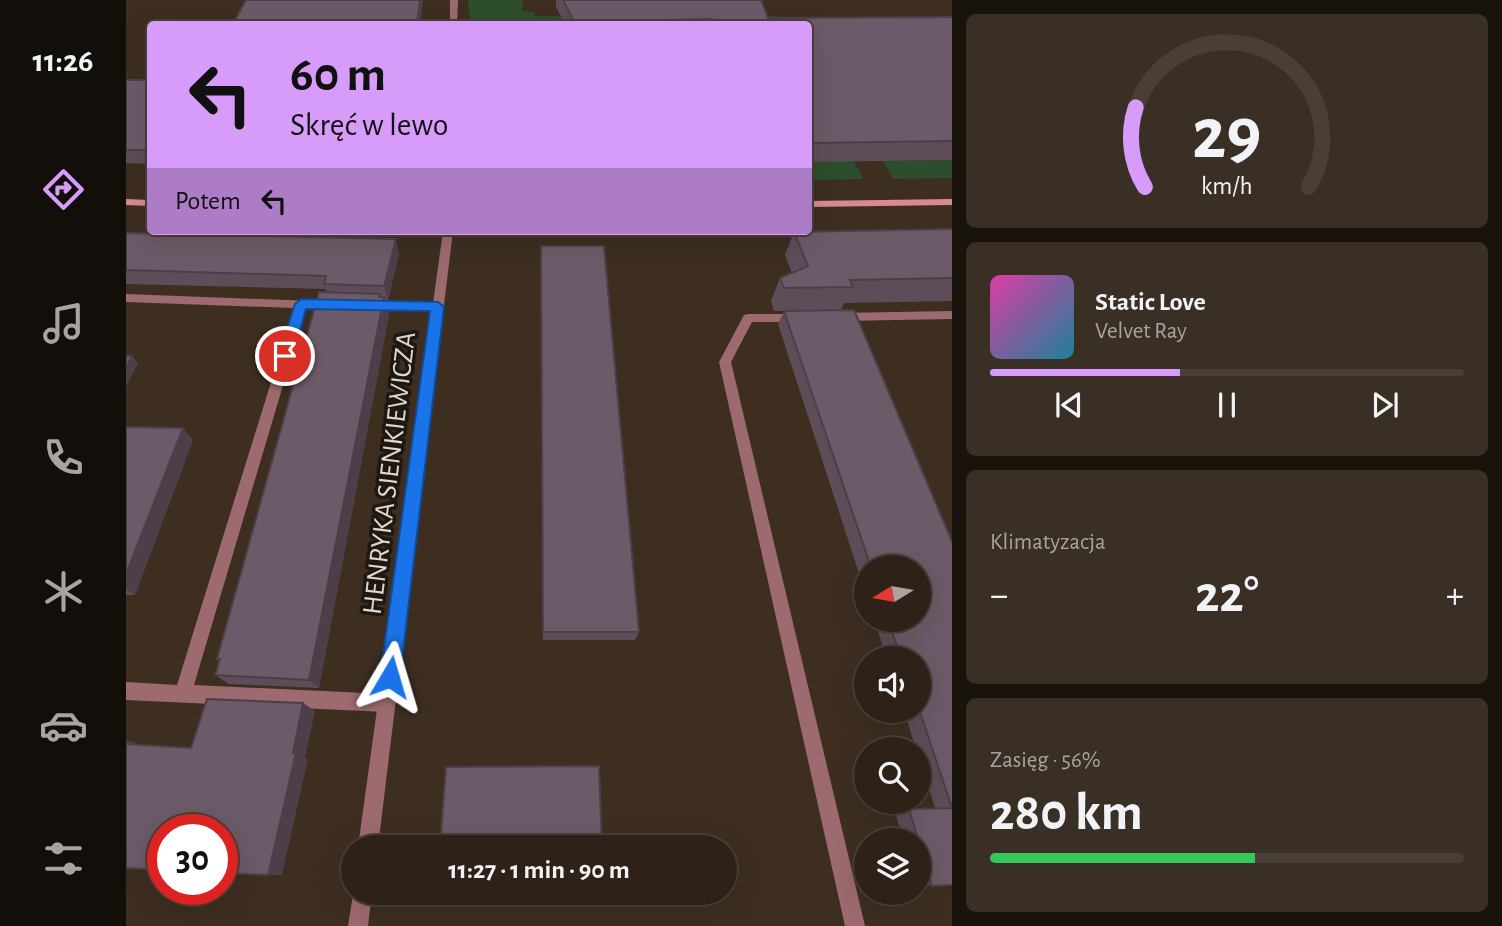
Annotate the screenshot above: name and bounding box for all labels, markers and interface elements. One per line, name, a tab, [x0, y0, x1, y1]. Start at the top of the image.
text: 11:26	[33, 45, 93, 77]
icon: left	[175, 49, 266, 140]
text: 60 m	[290, 51, 386, 100]
text: 29	[1192, 99, 1262, 172]
text: Skręć w lewo	[290, 109, 448, 141]
icon: directions	[39, 165, 88, 214]
text: km/h	[1201, 174, 1253, 199]
icon: left	[255, 182, 293, 220]
text: Potem	[175, 188, 241, 214]
text: Static Love	[1095, 289, 1206, 315]
icon: music	[39, 299, 88, 348]
text: Velvet Ray	[1095, 320, 1187, 343]
pin	[255, 326, 315, 386]
street label: HENRYKA SIENKIEWICZA	[359, 330, 421, 616]
icon: arrive	[266, 337, 304, 375]
icon: previous	[1050, 386, 1088, 424]
icon: pause	[1208, 386, 1246, 424]
icon: next	[1366, 386, 1404, 424]
icon: phone	[39, 433, 88, 482]
text: Klimatyzacja	[990, 531, 1106, 554]
north arrow	[854, 555, 931, 632]
map controls	[854, 555, 931, 905]
icon: climate	[39, 567, 88, 616]
text: 22°	[1195, 569, 1259, 621]
text: −	[990, 577, 1008, 615]
text: +	[1446, 577, 1464, 615]
position arrow	[353, 640, 427, 714]
button: sound	[854, 646, 931, 723]
icon: car	[39, 701, 88, 750]
button: search	[854, 737, 931, 814]
text: Zasięg · 56%	[990, 749, 1101, 772]
text: 280 km	[990, 787, 1143, 839]
speed limit sign: 30	[147, 814, 238, 905]
button: layers	[854, 828, 931, 905]
icon: filters	[39, 834, 88, 883]
text: 11:27 · 1 min · 90 m	[448, 857, 630, 883]

